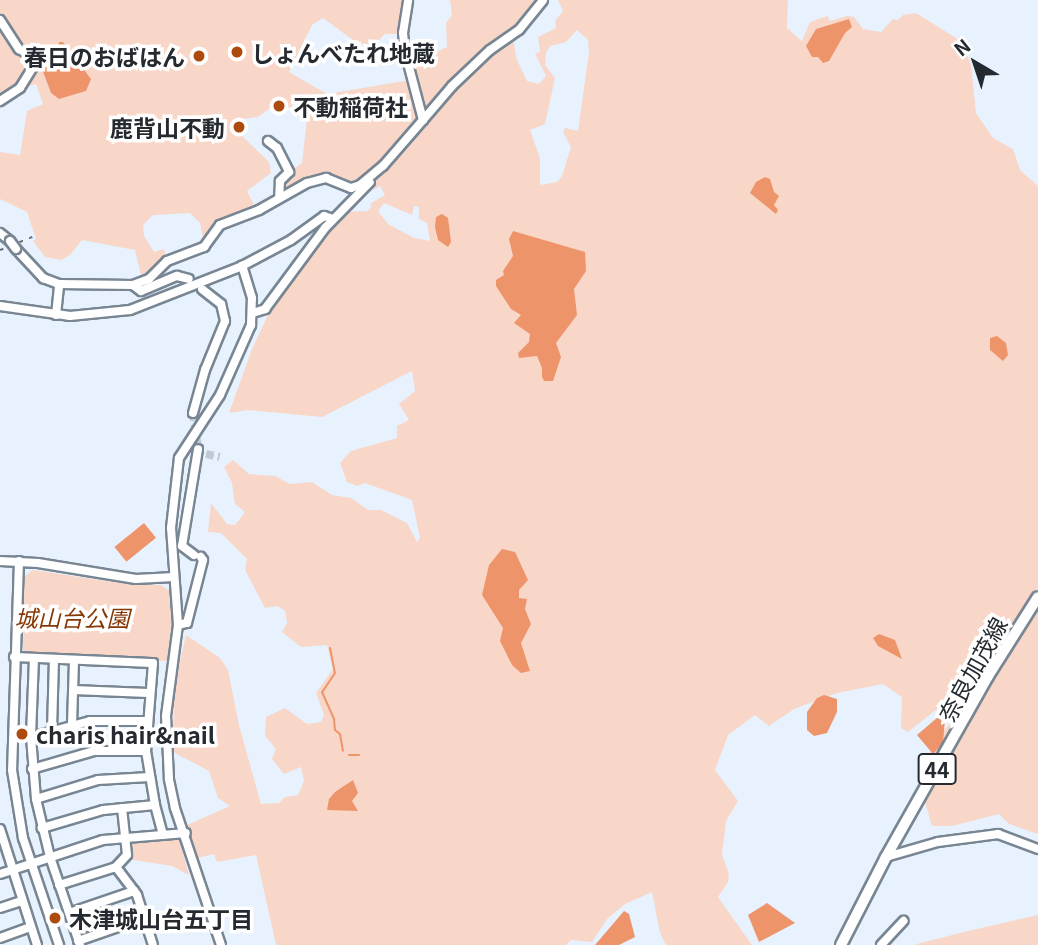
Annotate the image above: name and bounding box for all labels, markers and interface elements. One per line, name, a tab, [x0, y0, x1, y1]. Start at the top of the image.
north arrow	[940, 28, 1010, 98]
text: N	[947, 31, 975, 61]
place label: しょんべたれ地蔵	[251, 38, 435, 66]
place label: 春日のおばはん	[24, 42, 185, 70]
marker: しょんべたれ地蔵	[229, 44, 245, 60]
marker: 春日のおばはん	[191, 48, 207, 64]
place label: 不動稲荷社	[293, 92, 408, 120]
marker: 不動稲荷社	[271, 98, 287, 114]
place label: 鹿背山不動	[110, 113, 225, 141]
marker: 鹿背山不動	[231, 119, 247, 135]
park label: 城山台公園	[15, 603, 129, 631]
street label: 奈良加茂線	[932, 612, 1012, 726]
place label: charis hair&nail	[36, 720, 215, 748]
marker: charis hair&nail	[14, 726, 30, 742]
road number: 44	[916, 752, 958, 786]
place label: 木津城山台五丁目	[69, 904, 253, 932]
marker: 木津城山台五丁目	[47, 910, 63, 926]

